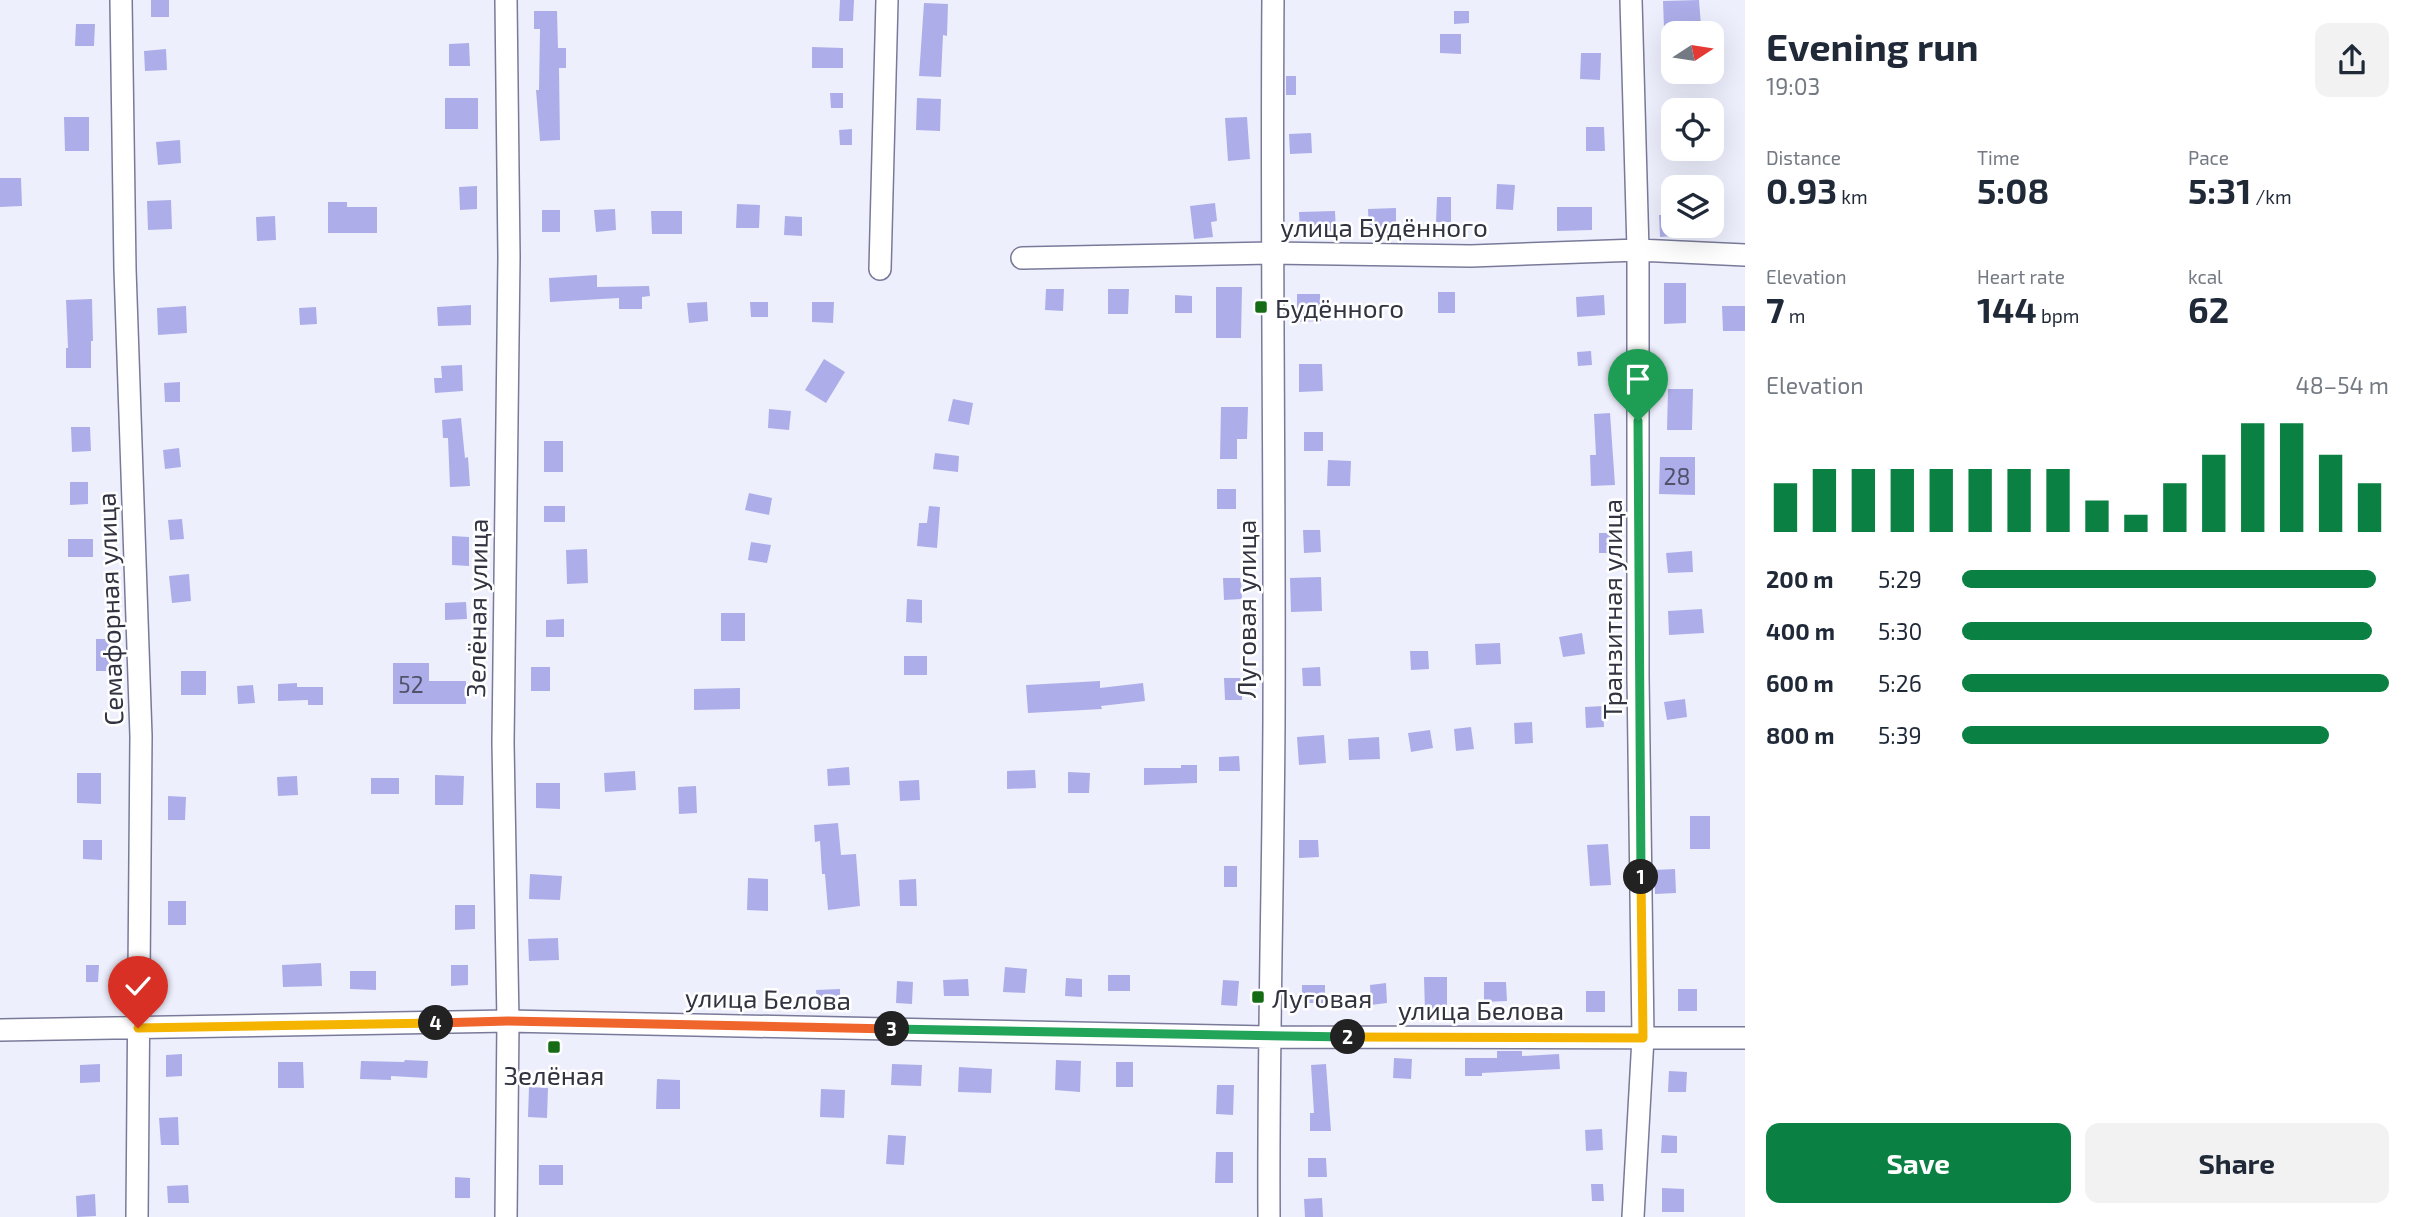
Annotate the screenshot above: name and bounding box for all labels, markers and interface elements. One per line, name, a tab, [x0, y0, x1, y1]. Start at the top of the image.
north arrow	[1661, 21, 1724, 84]
map controls	[1661, 21, 1724, 238]
text: Evening run	[1766, 23, 1979, 69]
button: share	[2315, 23, 2389, 97]
text: 19:03	[1766, 72, 1820, 100]
button: locate	[1661, 98, 1724, 161]
text: Distance	[1766, 146, 1841, 169]
text: Time	[1977, 146, 2020, 169]
text: Pace	[2188, 146, 2229, 169]
text: 0.93	[1766, 169, 1837, 211]
text: 5:08	[1977, 169, 2049, 211]
text: 5:31	[2188, 169, 2251, 211]
button: layers	[1661, 175, 1724, 238]
text: km	[1837, 185, 1868, 208]
text: /km	[2251, 185, 2292, 208]
street label: улица Будённого	[1280, 211, 1488, 243]
text: Elevation	[1766, 265, 1847, 288]
text: Heart rate	[1977, 265, 2065, 288]
text: kcal	[2188, 265, 2223, 288]
text: 7	[1766, 288, 1784, 330]
text: 144	[1977, 288, 2037, 330]
text: 62	[2188, 288, 2229, 330]
place label: Будённого	[1275, 292, 1404, 324]
marker: Будённого	[1253, 299, 1269, 315]
text: m	[1784, 304, 1805, 327]
text: bpm	[2037, 304, 2079, 327]
pin	[1608, 349, 1668, 421]
icon: arrive	[1619, 360, 1657, 398]
text: Elevation	[1766, 371, 1864, 399]
text: 48–54 m	[2296, 371, 2389, 399]
house number: 28	[1664, 462, 1690, 490]
street label: Семафорная улица	[89, 492, 130, 726]
street label: Транзитная улица	[1596, 499, 1628, 719]
street label: Зелёная улица	[459, 518, 494, 698]
street label: Луговая улица	[1230, 520, 1262, 698]
text: 200 m	[1766, 565, 1834, 593]
text: 5:29	[1878, 565, 1922, 593]
text: 400 m	[1766, 617, 1835, 645]
text: 5:30	[1878, 617, 1922, 645]
text: 600 m	[1766, 669, 1834, 697]
text: 5:26	[1878, 669, 1922, 697]
house number: 52	[398, 670, 424, 698]
text: 800 m	[1766, 721, 1835, 749]
text: 5:39	[1878, 721, 1922, 749]
pin: 1	[1624, 860, 1658, 894]
text: 1	[1636, 865, 1645, 888]
pin	[108, 956, 168, 1028]
icon: check	[119, 967, 157, 1005]
street label: улица Белова	[685, 981, 851, 1016]
place label: Луговая	[1272, 982, 1372, 1014]
marker: Луговая	[1250, 989, 1266, 1005]
street label: улица Белова	[1398, 994, 1564, 1026]
pin: 4	[418, 1006, 453, 1040]
text: 4	[429, 1011, 442, 1034]
pin: 3	[874, 1012, 910, 1046]
text: 3	[886, 1017, 897, 1040]
pin: 2	[1330, 1020, 1366, 1054]
text: 2	[1342, 1025, 1353, 1048]
marker: Зелёная	[546, 1039, 562, 1055]
place label: Зелёная	[504, 1059, 604, 1090]
button: Save	[1766, 1123, 2071, 1203]
button: Share	[2085, 1123, 2389, 1203]

